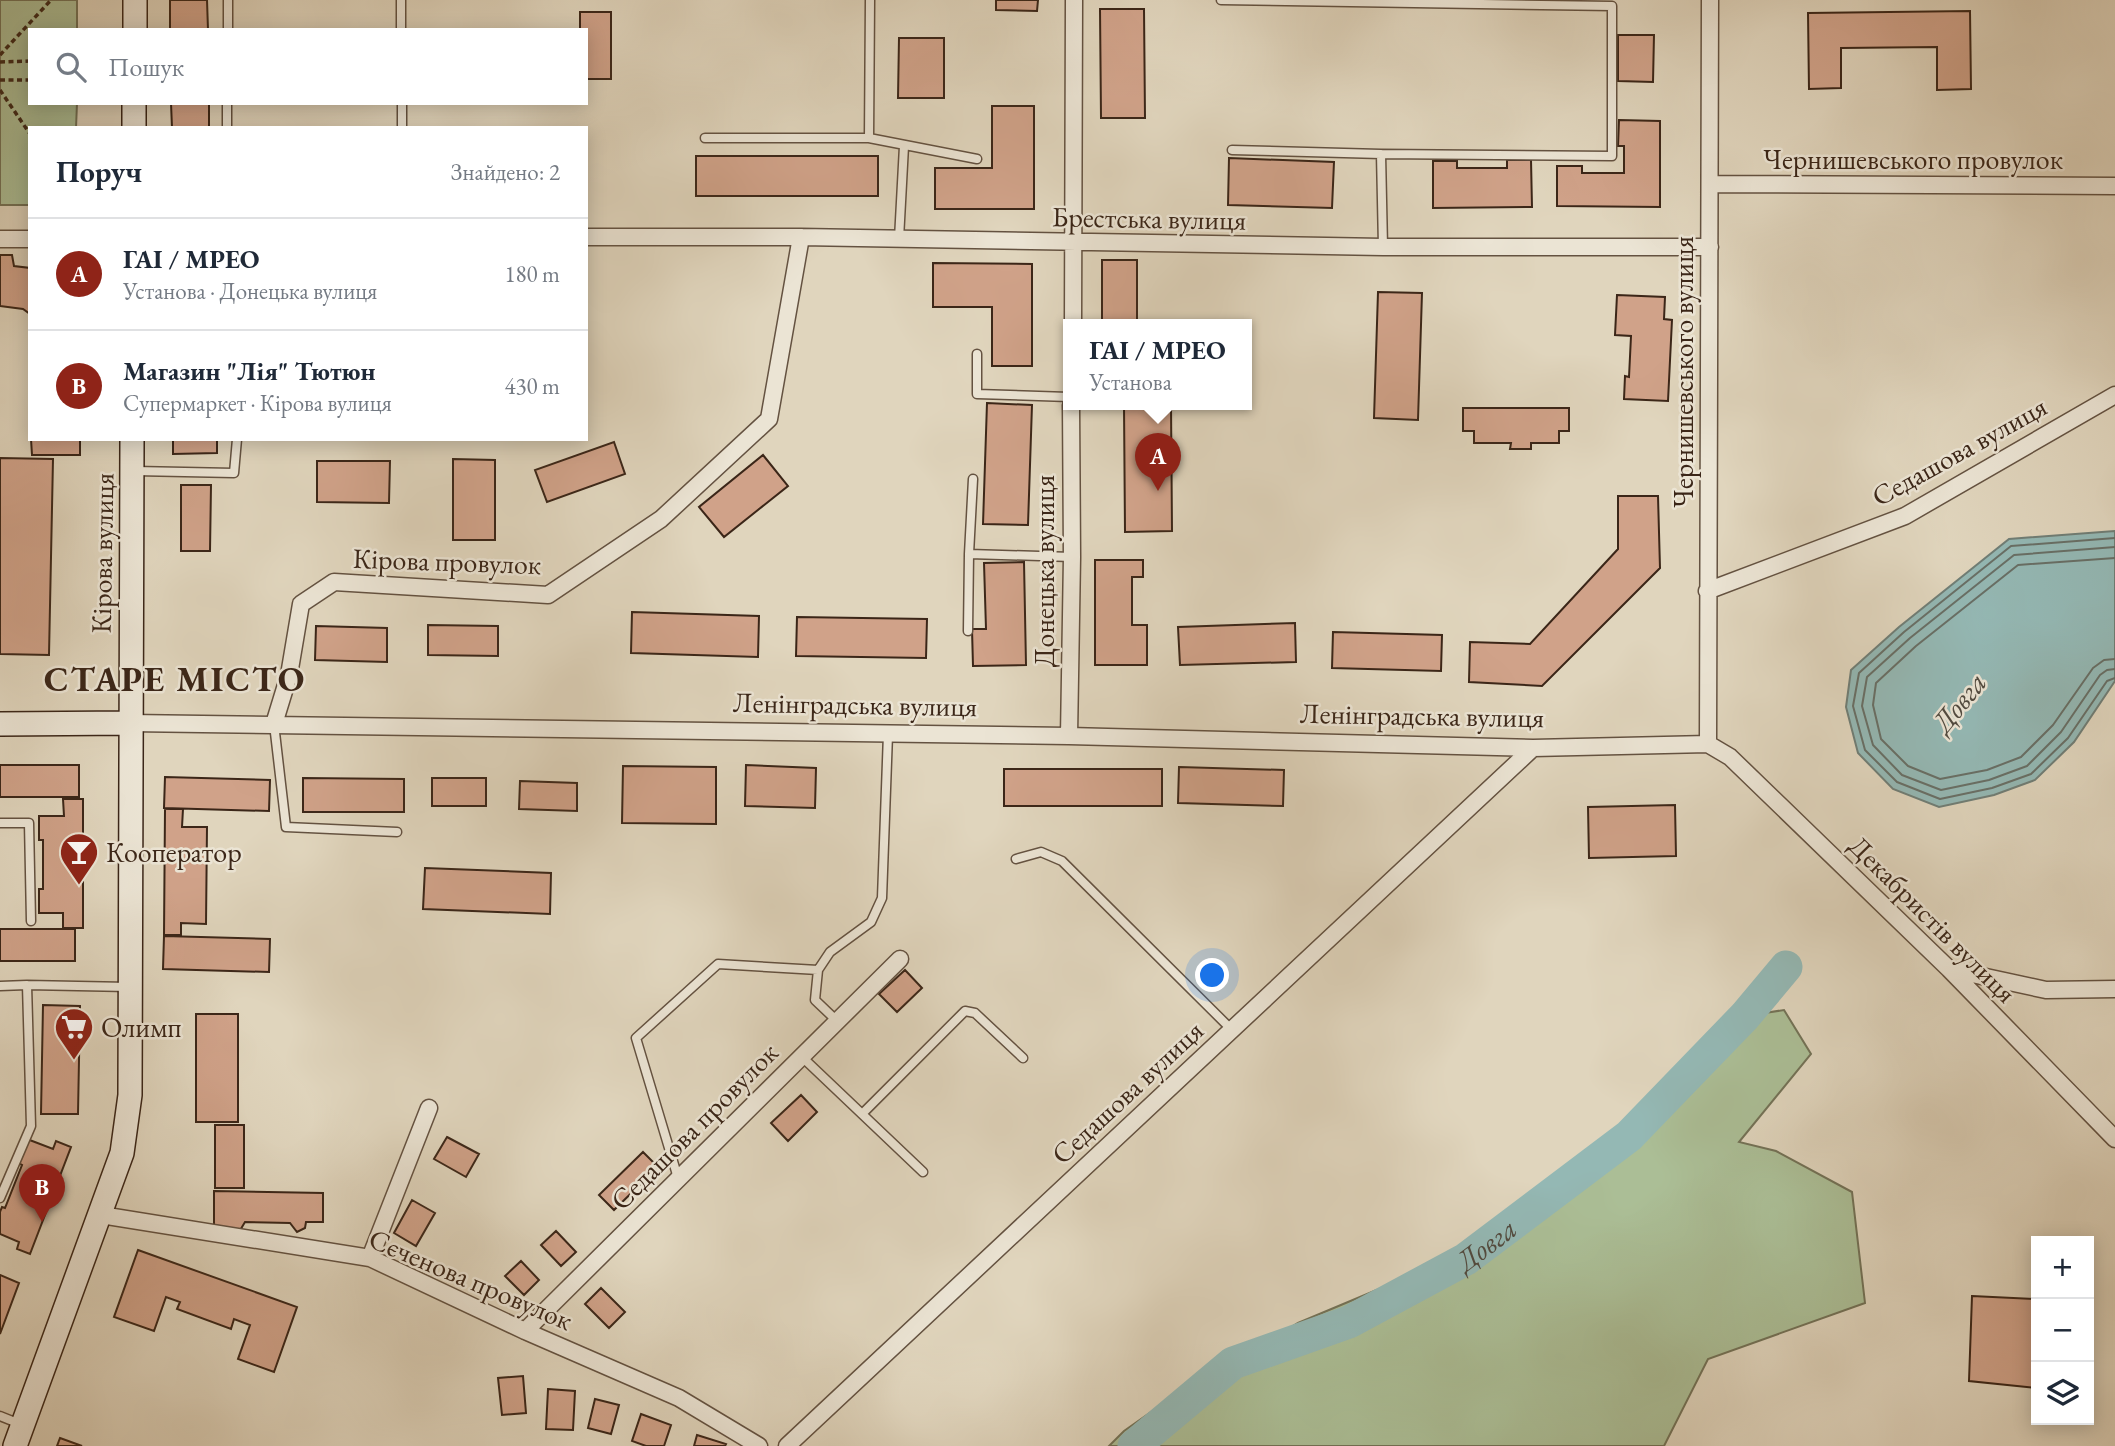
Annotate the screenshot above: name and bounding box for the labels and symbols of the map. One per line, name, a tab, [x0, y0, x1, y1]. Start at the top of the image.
street label: Чернишевського провулок	[1763, 141, 2063, 177]
street label: Брестська вулиця	[1052, 198, 1246, 238]
street label: Чернишевського вулиця	[1665, 236, 1701, 508]
street label: Седашова вулиця	[1865, 388, 2053, 514]
pin: A	[1135, 433, 1181, 491]
street label: Кірова вулиця	[83, 472, 121, 634]
street label: Донецька вулиця	[1026, 475, 1062, 667]
street label: Кірова провулок	[352, 540, 542, 582]
district label: СТАРЕ МІСТО	[44, 656, 306, 701]
water label: Довга	[1922, 664, 1995, 742]
street label: Ленінградська вулиця	[732, 684, 978, 724]
street label: Ленінградська вулиця	[1299, 695, 1545, 735]
street label: Декабристів вулиця	[1842, 828, 2024, 1010]
bar icon: Кооператор	[58, 831, 100, 886]
place label: Кооператор	[106, 834, 242, 870]
your location	[1195, 958, 1229, 992]
supermarket icon: Олимп	[53, 1006, 95, 1061]
place label: Олимп	[101, 1009, 182, 1045]
street label: Седашова вулиця	[1043, 1012, 1211, 1172]
street label: Седашова провулок	[602, 1034, 786, 1218]
pin: B	[19, 1164, 65, 1222]
water label: Довга	[1446, 1208, 1524, 1281]
street label: Сєченова провулок	[364, 1220, 578, 1338]

